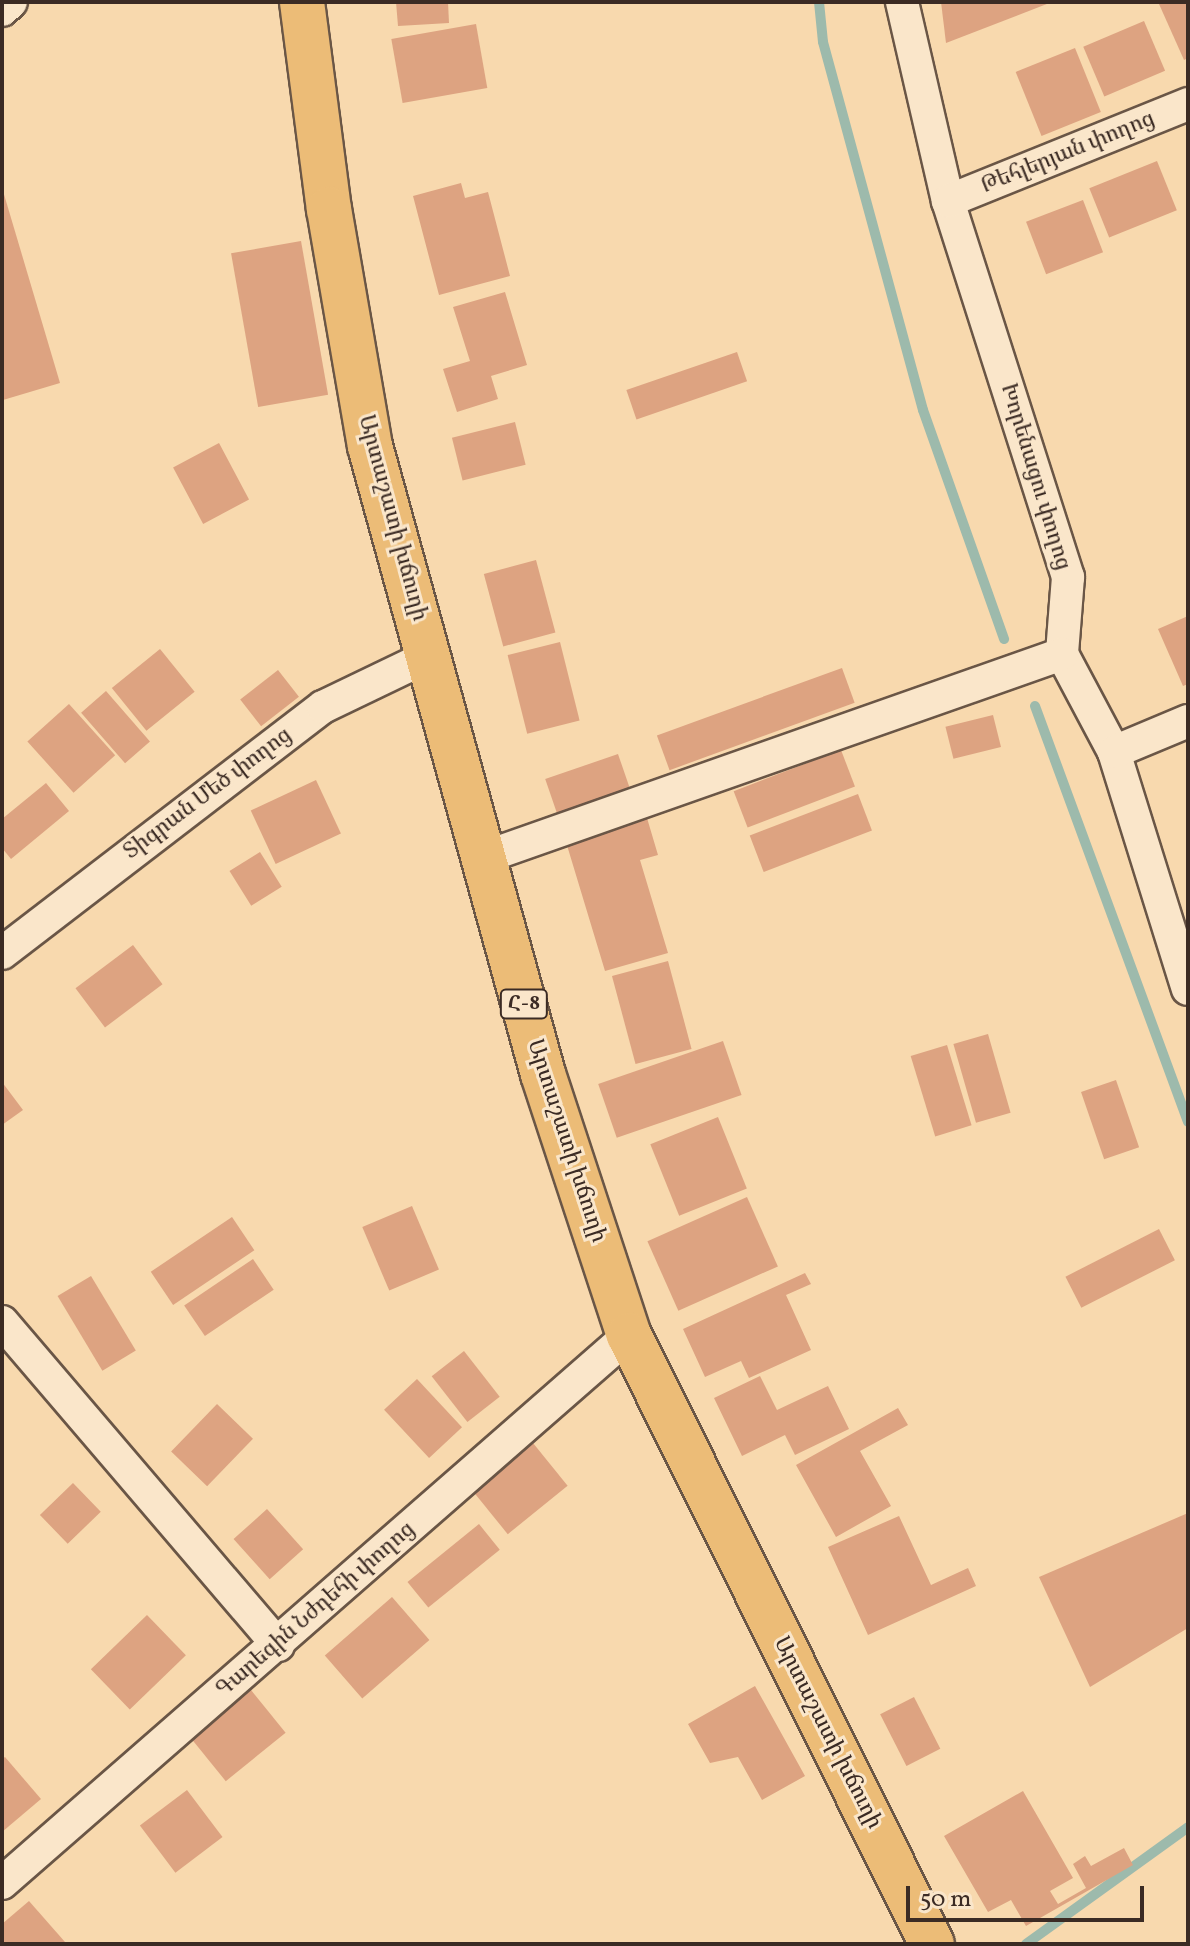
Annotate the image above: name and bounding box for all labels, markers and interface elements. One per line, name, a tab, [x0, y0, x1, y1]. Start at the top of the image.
street label: Թեհլերյան փողոց	[977, 106, 1159, 200]
street label: Խորենացու փողոց	[994, 381, 1076, 573]
street label: Արտաշատի խճուղի	[352, 412, 432, 624]
street label: Տիգրան Մեծ փողոց	[119, 722, 297, 866]
road number: Հ-8	[498, 988, 550, 1020]
street label: Արտաշատի խճուղի	[521, 1036, 611, 1246]
street label: Գարեգին Նժդեհի փողոց	[211, 1517, 421, 1703]
street label: Արտաշատի խճուղի	[767, 1633, 887, 1833]
scale bar	[910, 1870, 1148, 1920]
text: 50 m	[920, 1883, 972, 1917]

